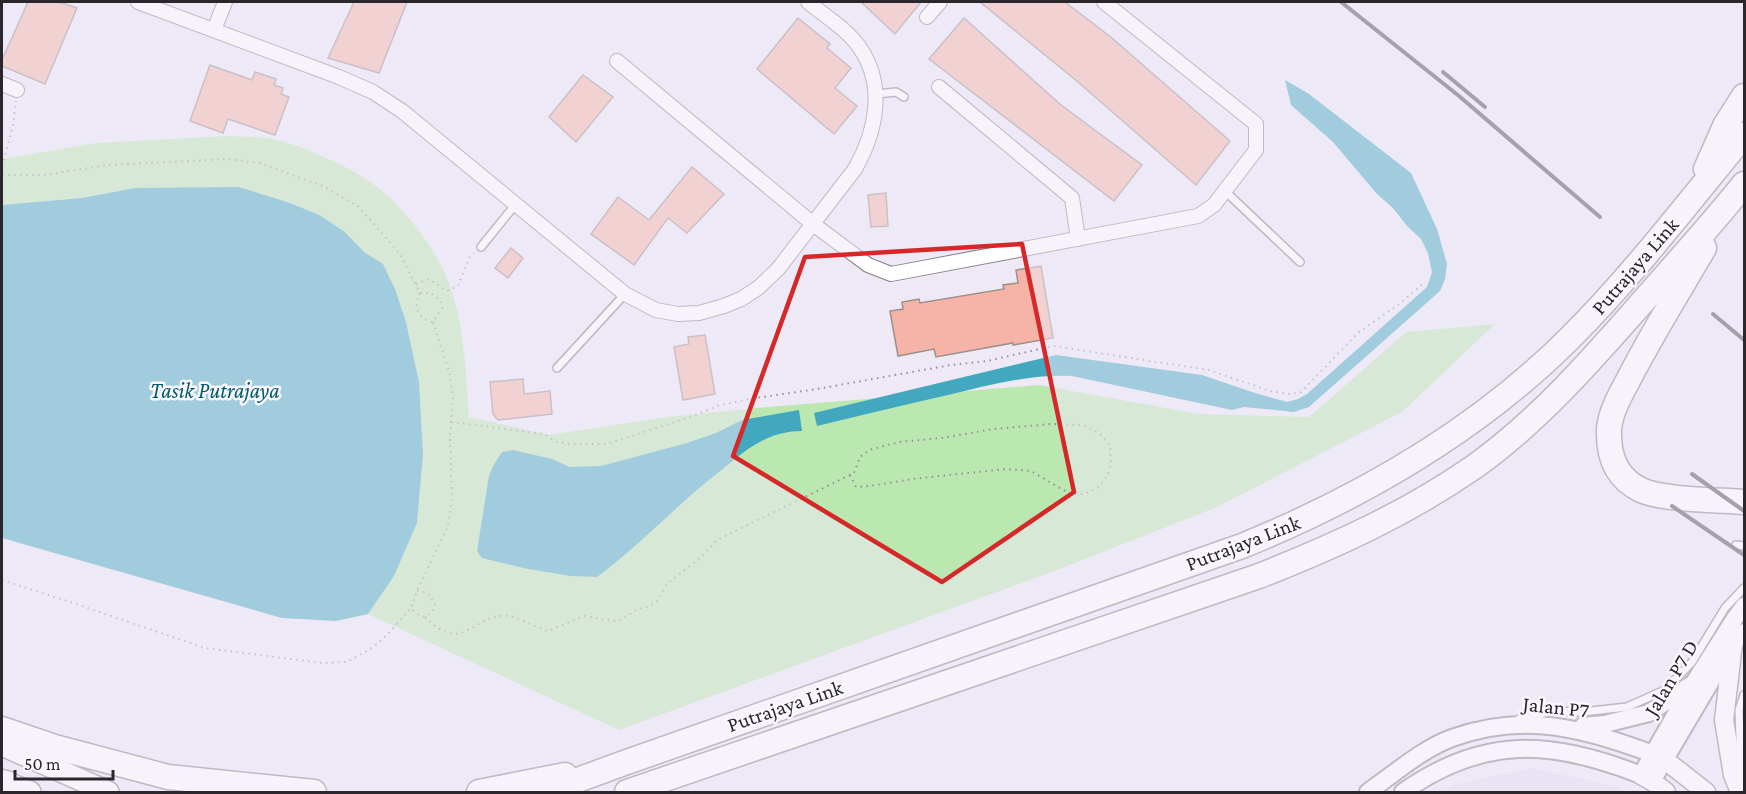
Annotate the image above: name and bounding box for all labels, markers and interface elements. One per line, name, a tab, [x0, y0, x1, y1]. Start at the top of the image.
street label: Putrajaya Link	[1586, 213, 1684, 319]
water label: Tasik Putrajaya	[150, 378, 280, 404]
street label: Putrajaya Link	[1182, 510, 1304, 576]
street label: Jalan P7 D	[1638, 636, 1703, 722]
street label: Putrajaya Link	[724, 675, 846, 737]
street label: Jalan P7	[1520, 691, 1591, 722]
scale bar	[15, 743, 112, 781]
text: 50 m	[24, 754, 61, 774]

